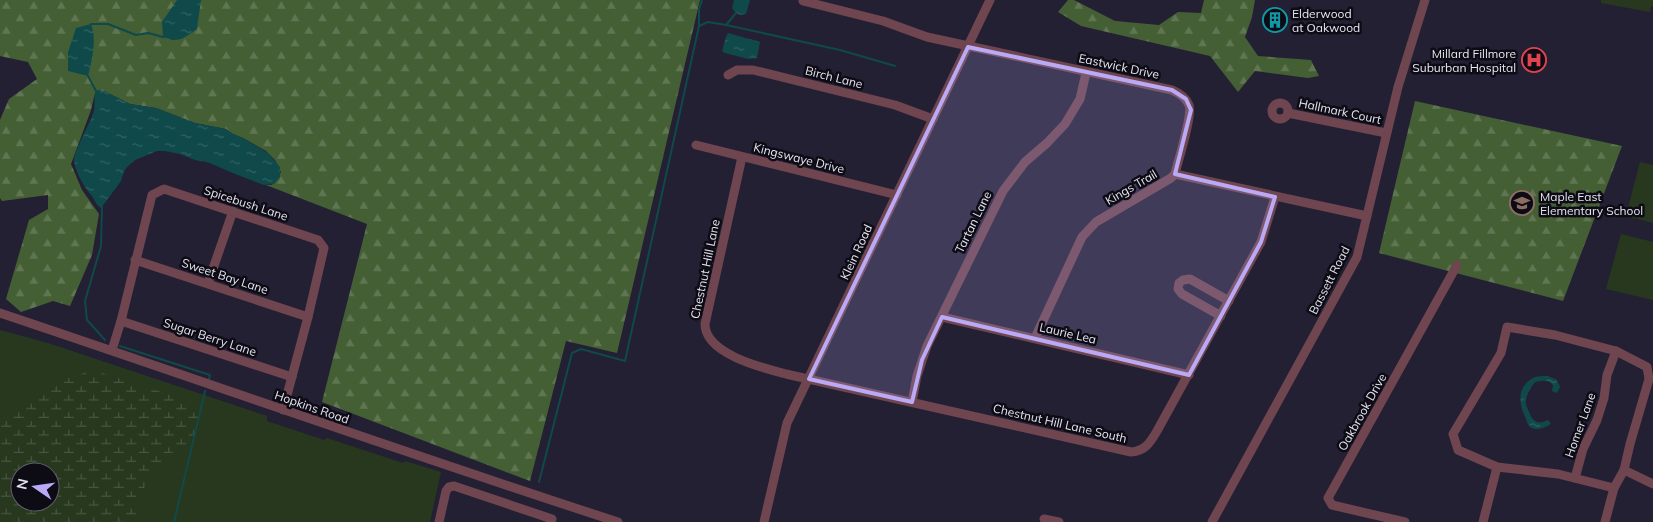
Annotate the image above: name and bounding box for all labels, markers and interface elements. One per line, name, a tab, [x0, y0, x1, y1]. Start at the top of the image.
place label: Elderwood at Oakwood	[1292, 6, 1360, 35]
building icon: Elderwood at Oakwood	[1262, 7, 1288, 33]
place label: Millard Fillmore Suburban Hospital	[1412, 46, 1516, 75]
hospital icon: Millard Fillmore Suburban Hospital	[1521, 47, 1547, 73]
street label: Eastwick Drive	[1077, 50, 1161, 82]
street label: Birch Lane	[804, 63, 864, 91]
street label: Hallmark Court	[1297, 95, 1383, 127]
street label: Kingswaye Drive	[752, 139, 846, 177]
street label: Kings Trail	[1102, 166, 1160, 208]
street label: Spicebush Lane	[202, 182, 290, 224]
street label: Tartan Lane	[952, 189, 994, 255]
place label: Maple East Elementary School	[1540, 189, 1643, 218]
school or university icon: Maple East Elementary School	[1509, 190, 1535, 216]
street label: Chestnut Hill Lane	[687, 218, 723, 320]
street label: Klein Road	[837, 222, 875, 282]
street label: Bassett Road	[1305, 243, 1353, 317]
street label: Sweet Bay Lane	[180, 255, 270, 297]
street label: Sugar Berry Lane	[162, 315, 258, 359]
street label: Laurie Lea	[1038, 319, 1098, 347]
street label: Oakbrook Drive	[1335, 371, 1389, 453]
street label: Hopkins Road	[273, 387, 351, 427]
street label: Homer Lane	[1561, 391, 1599, 459]
street label: Chestnut Hill Lane South	[992, 400, 1128, 446]
north arrow	[10, 462, 60, 512]
text: N	[12, 477, 32, 491]

